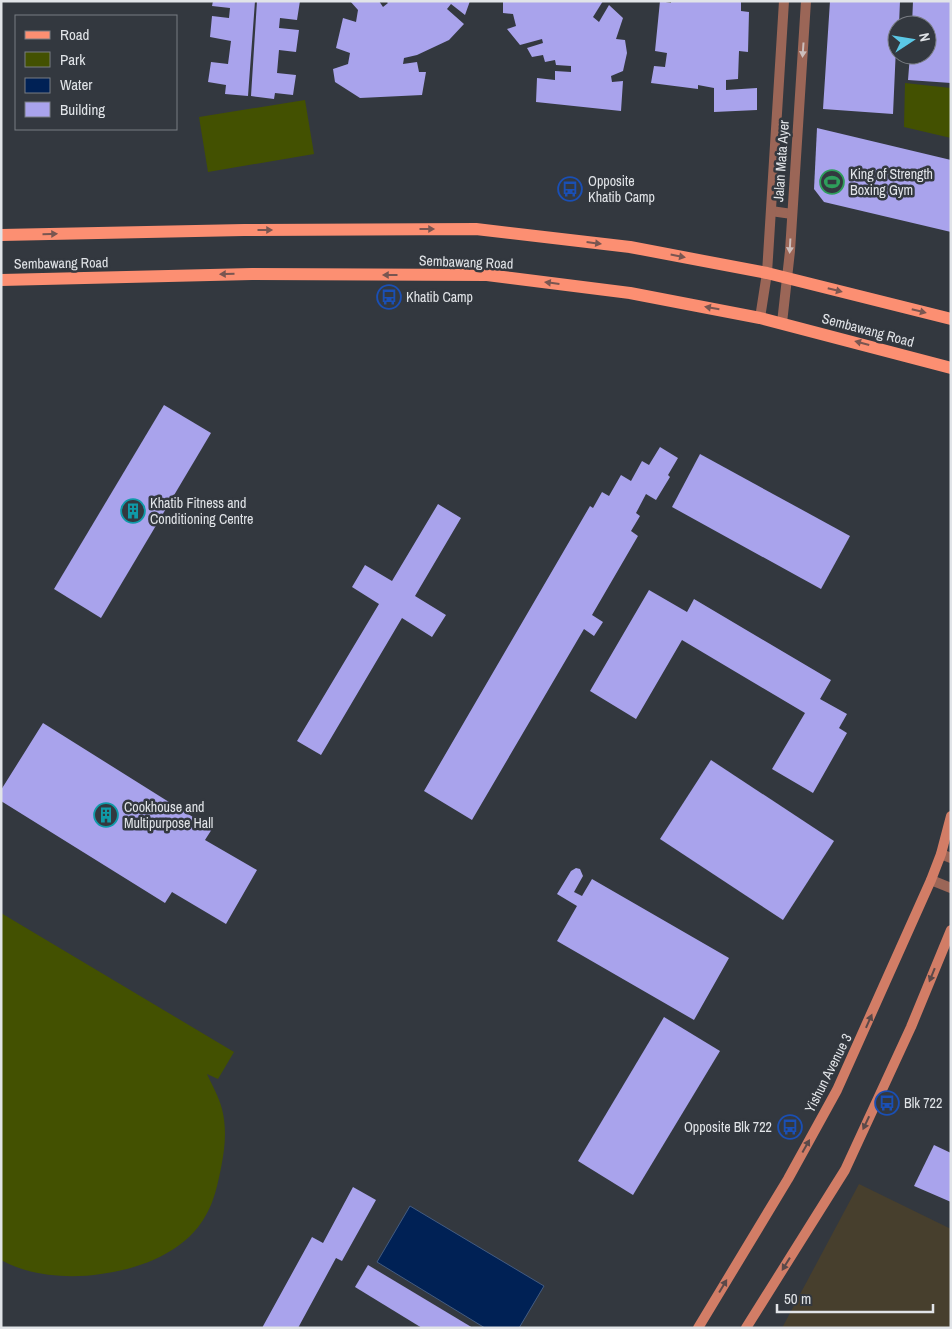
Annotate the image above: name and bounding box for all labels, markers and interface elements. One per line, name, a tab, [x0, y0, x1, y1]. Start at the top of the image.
legend	[15, 15, 178, 130]
north arrow	[887, 15, 937, 65]
text: Road	[60, 24, 89, 45]
text: N	[915, 31, 934, 43]
one-way arrow	[798, 42, 806, 58]
text: Park	[60, 49, 86, 70]
text: Water	[60, 74, 92, 95]
text: Building	[60, 99, 105, 120]
street label: Jalan Mata Ayer	[769, 119, 793, 203]
place label: King of Strength Boxing Gym	[850, 165, 933, 199]
sports icon: King of Strength Boxing Gym	[819, 169, 845, 195]
place label: Opposite Khatib Camp	[588, 172, 655, 206]
bus stop icon: Opposite Khatib Camp	[557, 176, 583, 202]
one-way arrow	[420, 225, 436, 233]
one-way arrow	[257, 226, 273, 234]
one-way arrow	[42, 230, 58, 238]
one-way arrow	[587, 239, 603, 247]
one-way arrow	[786, 239, 794, 255]
street label: Sembawang Road	[418, 251, 514, 273]
street label: Sembawang Road	[14, 253, 108, 273]
one-way arrow	[670, 253, 686, 261]
one-way arrow	[382, 270, 398, 278]
one-way arrow	[219, 271, 235, 279]
one-way arrow	[543, 279, 559, 287]
bus stop icon: Khatib Camp	[376, 284, 402, 310]
one-way arrow	[828, 286, 843, 294]
place label: Khatib Camp	[406, 288, 473, 306]
one-way arrow	[704, 304, 720, 312]
one-way arrow	[912, 307, 927, 315]
street label: Sembawang Road	[820, 309, 916, 351]
one-way arrow	[854, 339, 869, 347]
place label: Khatib Fitness and Conditioning Centre	[150, 494, 253, 528]
building icon: Khatib Fitness and Conditioning Centre	[120, 498, 146, 524]
place label: Cookhouse and Multipurpose Hall	[124, 798, 213, 832]
building icon: Cookhouse and Multipurpose Hall	[93, 802, 119, 828]
one-way arrow	[928, 968, 936, 982]
one-way arrow	[865, 1014, 873, 1028]
street label: Yishun Avenue 3	[800, 1031, 856, 1115]
bus stop icon: Blk 722	[874, 1090, 900, 1116]
place label: Blk 722	[904, 1094, 942, 1112]
bus stop icon: Opposite Blk 722	[777, 1114, 803, 1140]
one-way arrow	[862, 1116, 870, 1130]
place label: Opposite Blk 722	[684, 1118, 772, 1136]
one-way arrow	[801, 1140, 810, 1153]
one-way arrow	[781, 1258, 791, 1271]
one-way arrow	[718, 1279, 727, 1292]
scale bar	[777, 1282, 933, 1314]
text: 50 m	[784, 1288, 811, 1309]

